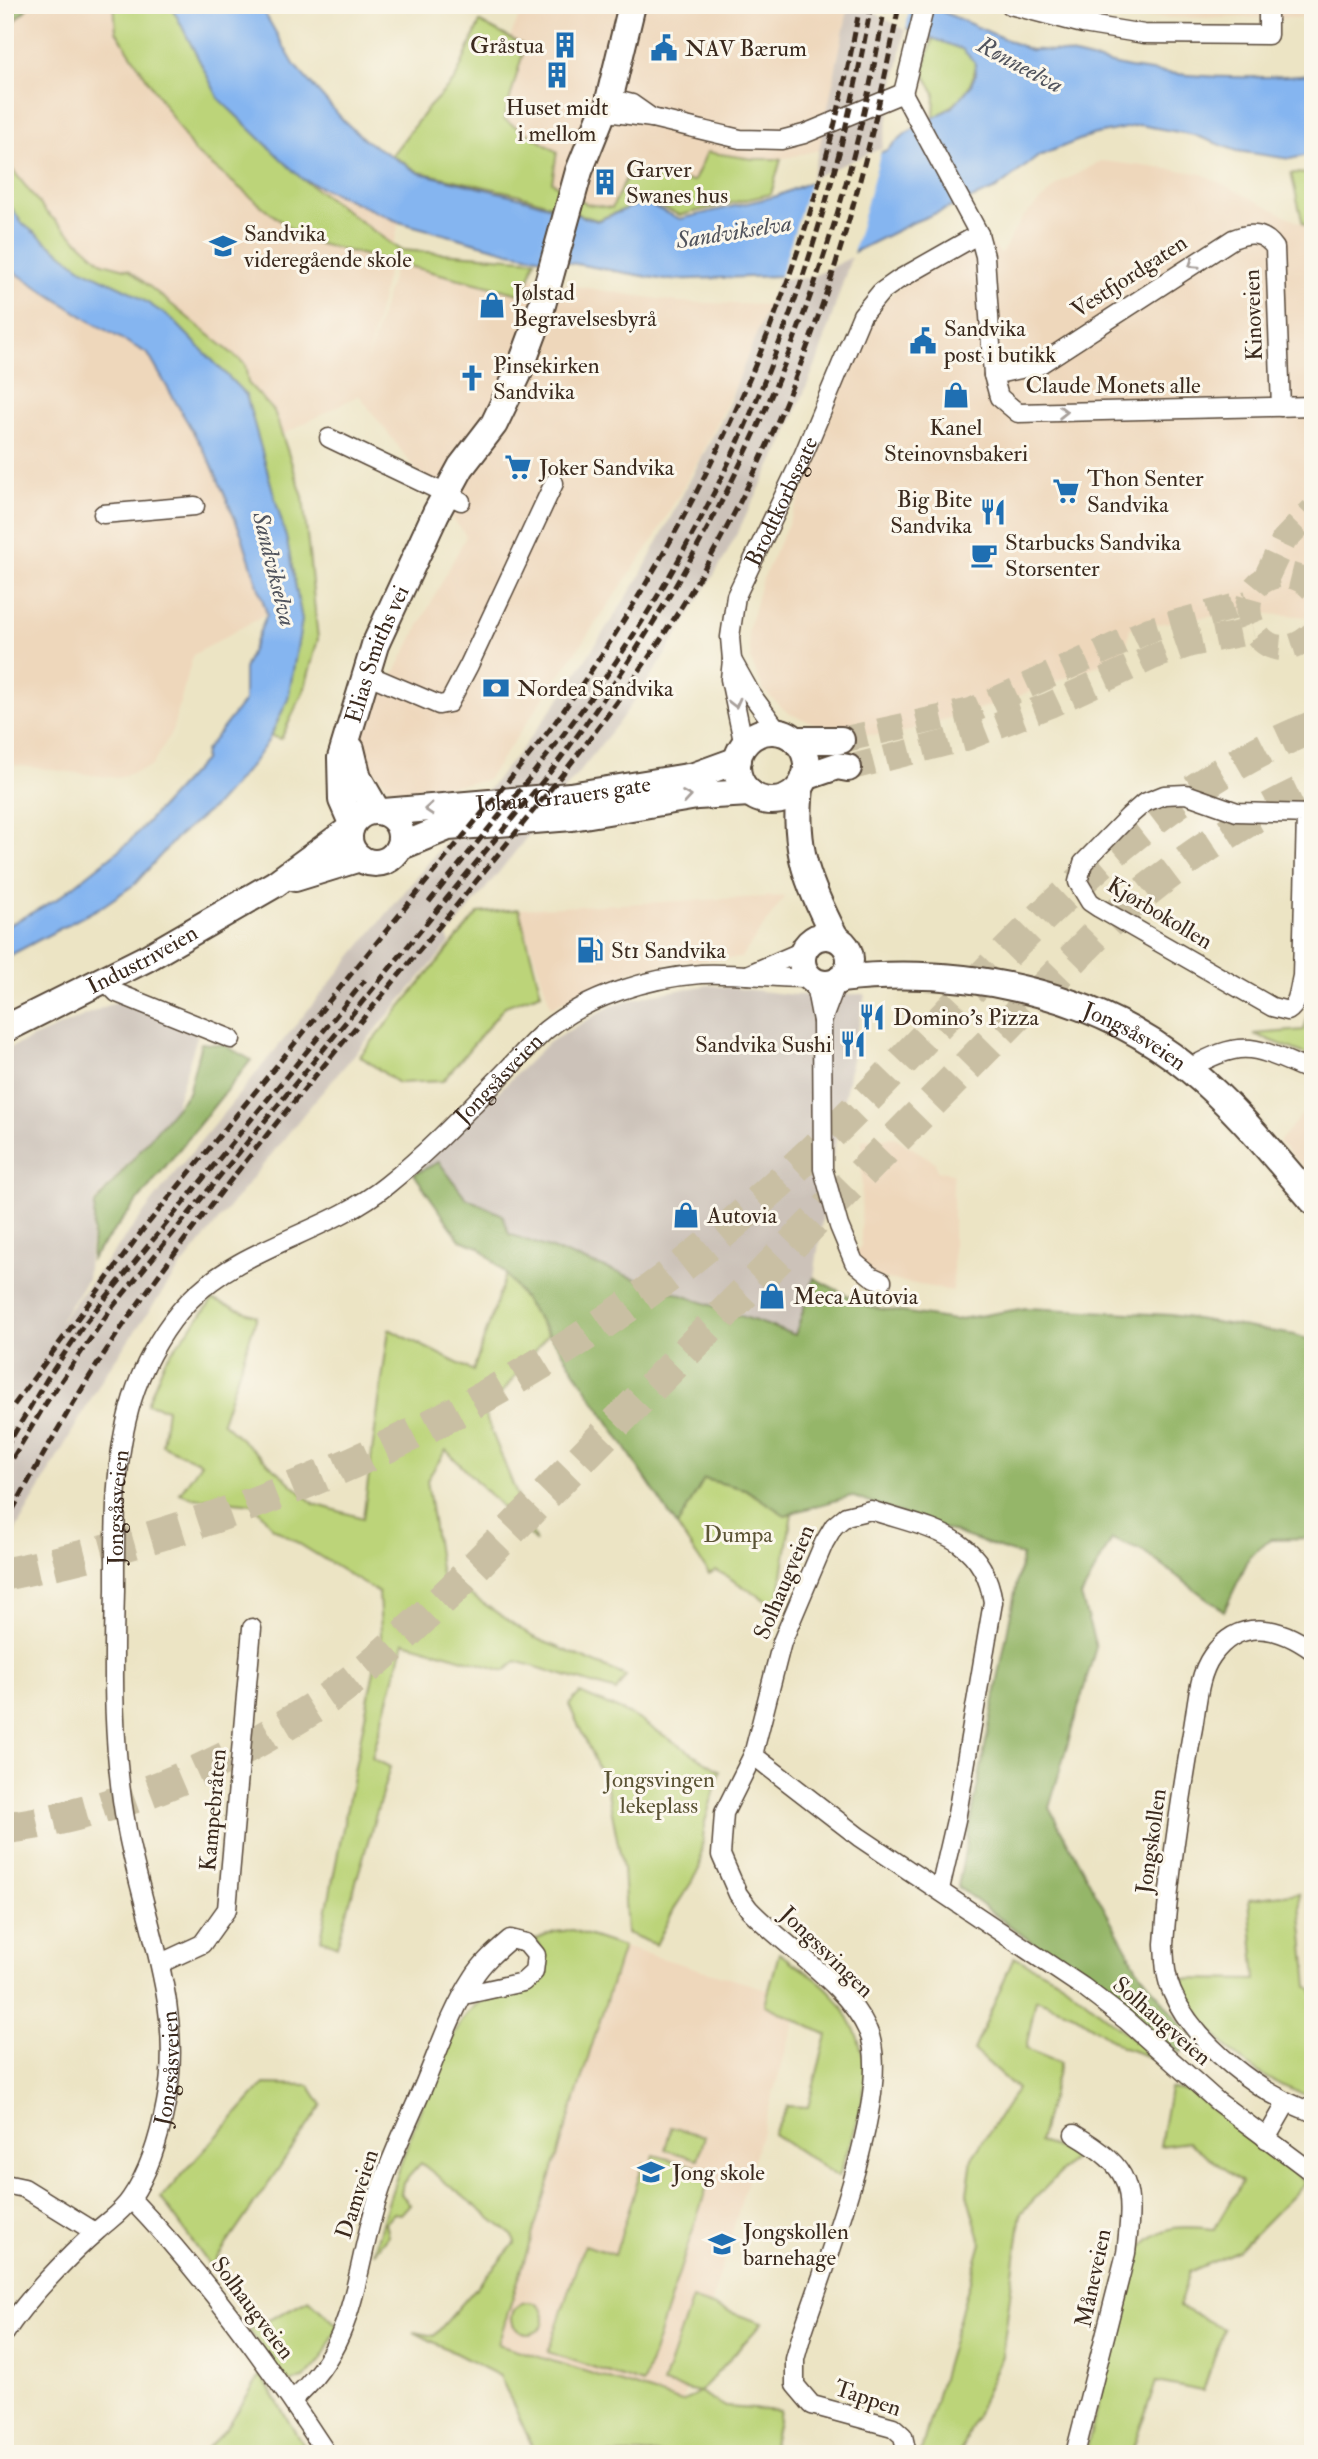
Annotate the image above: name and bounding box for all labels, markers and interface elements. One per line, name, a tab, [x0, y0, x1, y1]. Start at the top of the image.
water label: Rønneelva	[971, 29, 1068, 100]
building icon: Gråstua	[550, 30, 580, 60]
place label: Gråstua	[470, 31, 545, 60]
public building icon: NAV Bærum	[649, 33, 679, 63]
place label: NAV Bærum	[685, 34, 807, 63]
building icon: Huset midt i mellom	[542, 60, 572, 90]
place label: Huset midt i mellom	[506, 93, 608, 148]
place label: Garver Swanes hus	[626, 155, 728, 210]
building icon: Garver Swanes hus	[590, 167, 620, 197]
water label: Sandvikselva	[673, 208, 794, 257]
place label: Sandvika videregående skole	[243, 219, 412, 274]
street label: Vestfjordgaten	[1065, 228, 1193, 324]
school or university icon: Sandvika videregående skole	[208, 231, 238, 261]
one-way arrow	[1188, 256, 1201, 269]
street label: Kinoveien	[1237, 269, 1269, 361]
place label: Jølstad Begravelsesbyrå	[512, 278, 657, 333]
shop icon: Jølstad Begravelsesbyrå	[477, 290, 507, 320]
place label: Sandvika post i butikk	[943, 314, 1056, 370]
public building icon: Sandvika post i butikk	[908, 326, 938, 356]
place label: Pinsekirken Sandvika	[493, 351, 600, 406]
church icon: Pinsekirken Sandvika	[457, 363, 487, 393]
street label: Claude Monets alle	[1025, 371, 1201, 400]
shop icon: Kanel Steinovnsbakeri	[941, 380, 971, 410]
one-way arrow	[1058, 405, 1069, 420]
place label: Kanel Steinovnsbakeri	[884, 413, 1028, 468]
street label: Brodtkorbsgate	[738, 432, 824, 571]
supermarket icon: Joker Sandvika	[503, 452, 533, 482]
place label: Joker Sandvika	[538, 453, 675, 482]
place label: Thon Senter Sandvika	[1087, 464, 1204, 519]
supermarket icon: Thon Senter Sandvika	[1051, 476, 1081, 506]
place label: Big Bite Sandvika	[890, 485, 973, 540]
restaurant icon: Big Bite Sandvika	[978, 497, 1008, 527]
water label: Sandvikselva	[245, 508, 303, 629]
place label: Starbucks Sandvika Storsenter	[1005, 528, 1181, 583]
cafe icon: Starbucks Sandvika Storsenter	[969, 540, 999, 570]
street label: Elias Smiths vei	[338, 580, 415, 726]
bank icon: Nordea Sandvika	[481, 673, 511, 703]
place label: Nordea Sandvika	[517, 674, 674, 703]
one-way arrow	[727, 697, 741, 709]
street label: Johan Grauers gate	[473, 769, 653, 819]
one-way arrow	[682, 790, 693, 805]
one-way arrow	[423, 801, 434, 816]
street label: Kjørbokollen	[1102, 870, 1218, 956]
street label: Industriveien	[82, 917, 203, 1000]
fuel station icon: St1 Sandvika	[575, 935, 605, 965]
place label: St1 Sandvika	[611, 936, 726, 965]
street label: Jongsåsveien	[1078, 994, 1193, 1077]
restaurant icon: Domino's Pizza	[857, 1002, 887, 1032]
place label: Domino's Pizza	[893, 1003, 1040, 1032]
street label: Jongsåsveien	[447, 1026, 549, 1131]
restaurant icon: Sandvika Sushi	[838, 1029, 868, 1059]
place label: Sandvika Sushi	[695, 1030, 832, 1059]
shop icon: Autovia	[671, 1200, 701, 1230]
place label: Autovia	[706, 1201, 778, 1230]
shop icon: Meca Autovia	[757, 1281, 787, 1311]
place label: Meca Autovia	[793, 1282, 919, 1311]
street label: Jongsåsveien	[100, 1448, 135, 1566]
park label: Dumpa	[703, 1520, 773, 1550]
street label: Solhaugveien	[747, 1520, 821, 1644]
street label: Kampebråten	[193, 1747, 234, 1872]
park label: Jongsvingen lekeplass	[602, 1765, 715, 1821]
street label: Jongskollen	[1129, 1786, 1173, 1896]
street label: Jongssvingen	[773, 1899, 880, 2004]
street label: Solhaugveien	[1107, 1970, 1218, 2072]
street label: Jongsåsveien	[147, 2009, 185, 2130]
street label: Damveien	[329, 2145, 385, 2242]
school or university icon: Jong skole	[636, 2157, 666, 2187]
place label: Jong skole	[671, 2158, 765, 2187]
place label: Jongskollen barnehage	[742, 2217, 849, 2272]
street label: Måneveien	[1068, 2226, 1118, 2330]
school or university icon: Jongskollen barnehage	[707, 2229, 737, 2259]
street label: Solhaugveien	[205, 2251, 301, 2365]
street label: Tappen	[830, 2373, 905, 2424]

